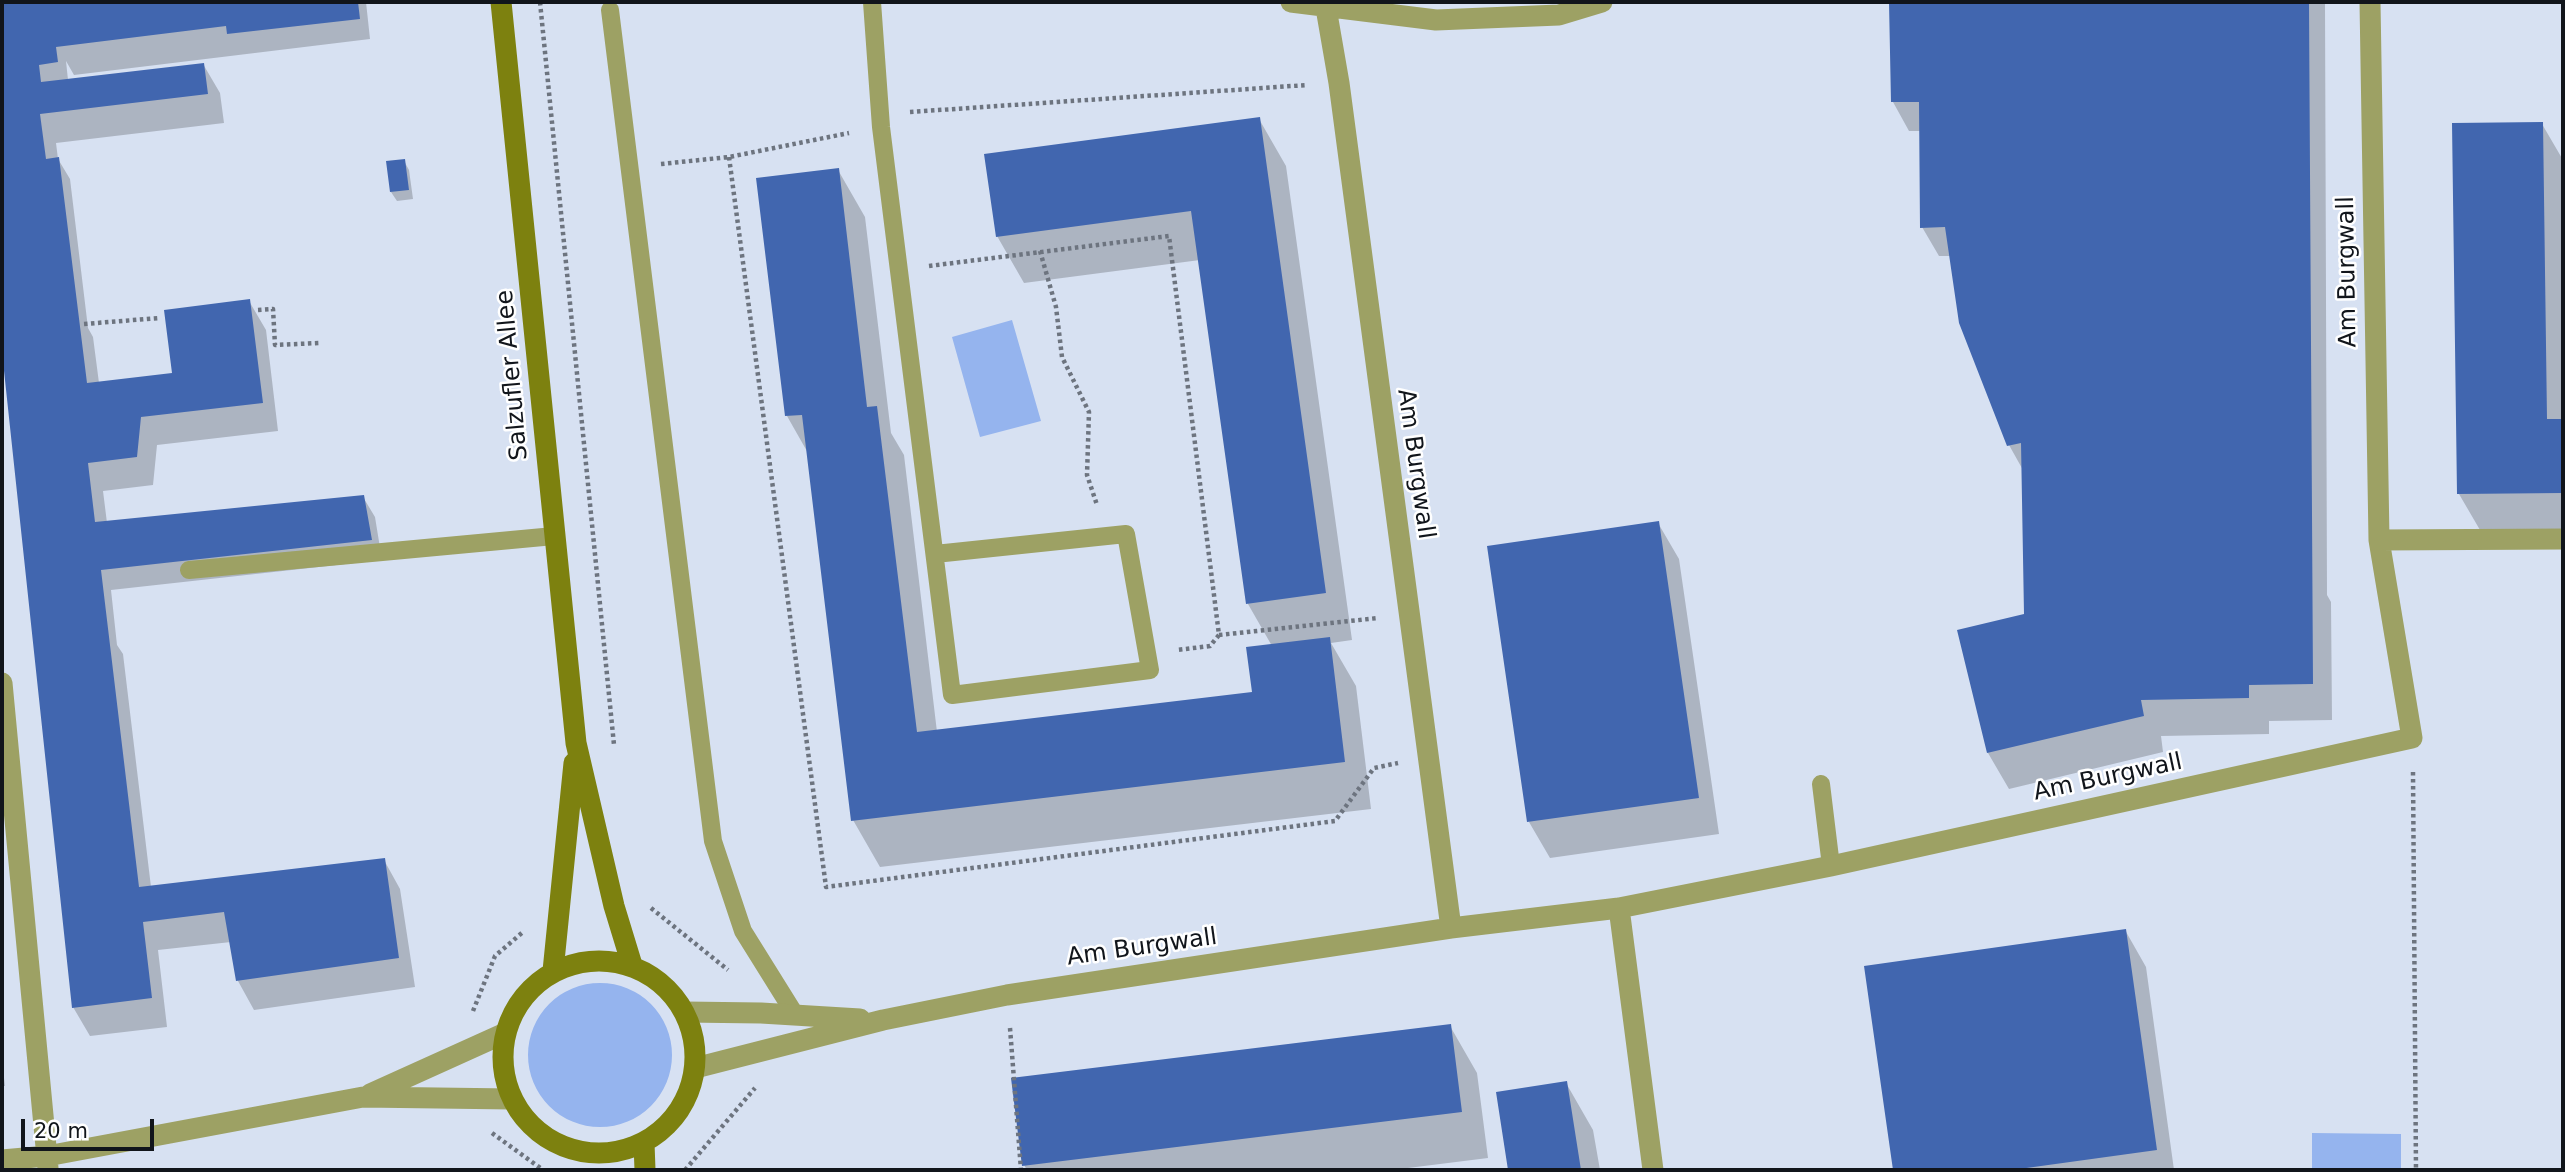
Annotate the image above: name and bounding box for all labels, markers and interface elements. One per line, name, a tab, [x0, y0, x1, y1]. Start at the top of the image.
street label: Am Burgwall	[2332, 196, 2364, 348]
street label: Salzufler Allee	[491, 289, 535, 461]
street label: Am Burgwall	[1390, 387, 1440, 541]
street label: Am Burgwall	[2031, 748, 2185, 808]
street label: Am Burgwall	[1065, 923, 1219, 973]
scale bar	[24, 1106, 158, 1150]
text: 20 m	[34, 1119, 88, 1143]

